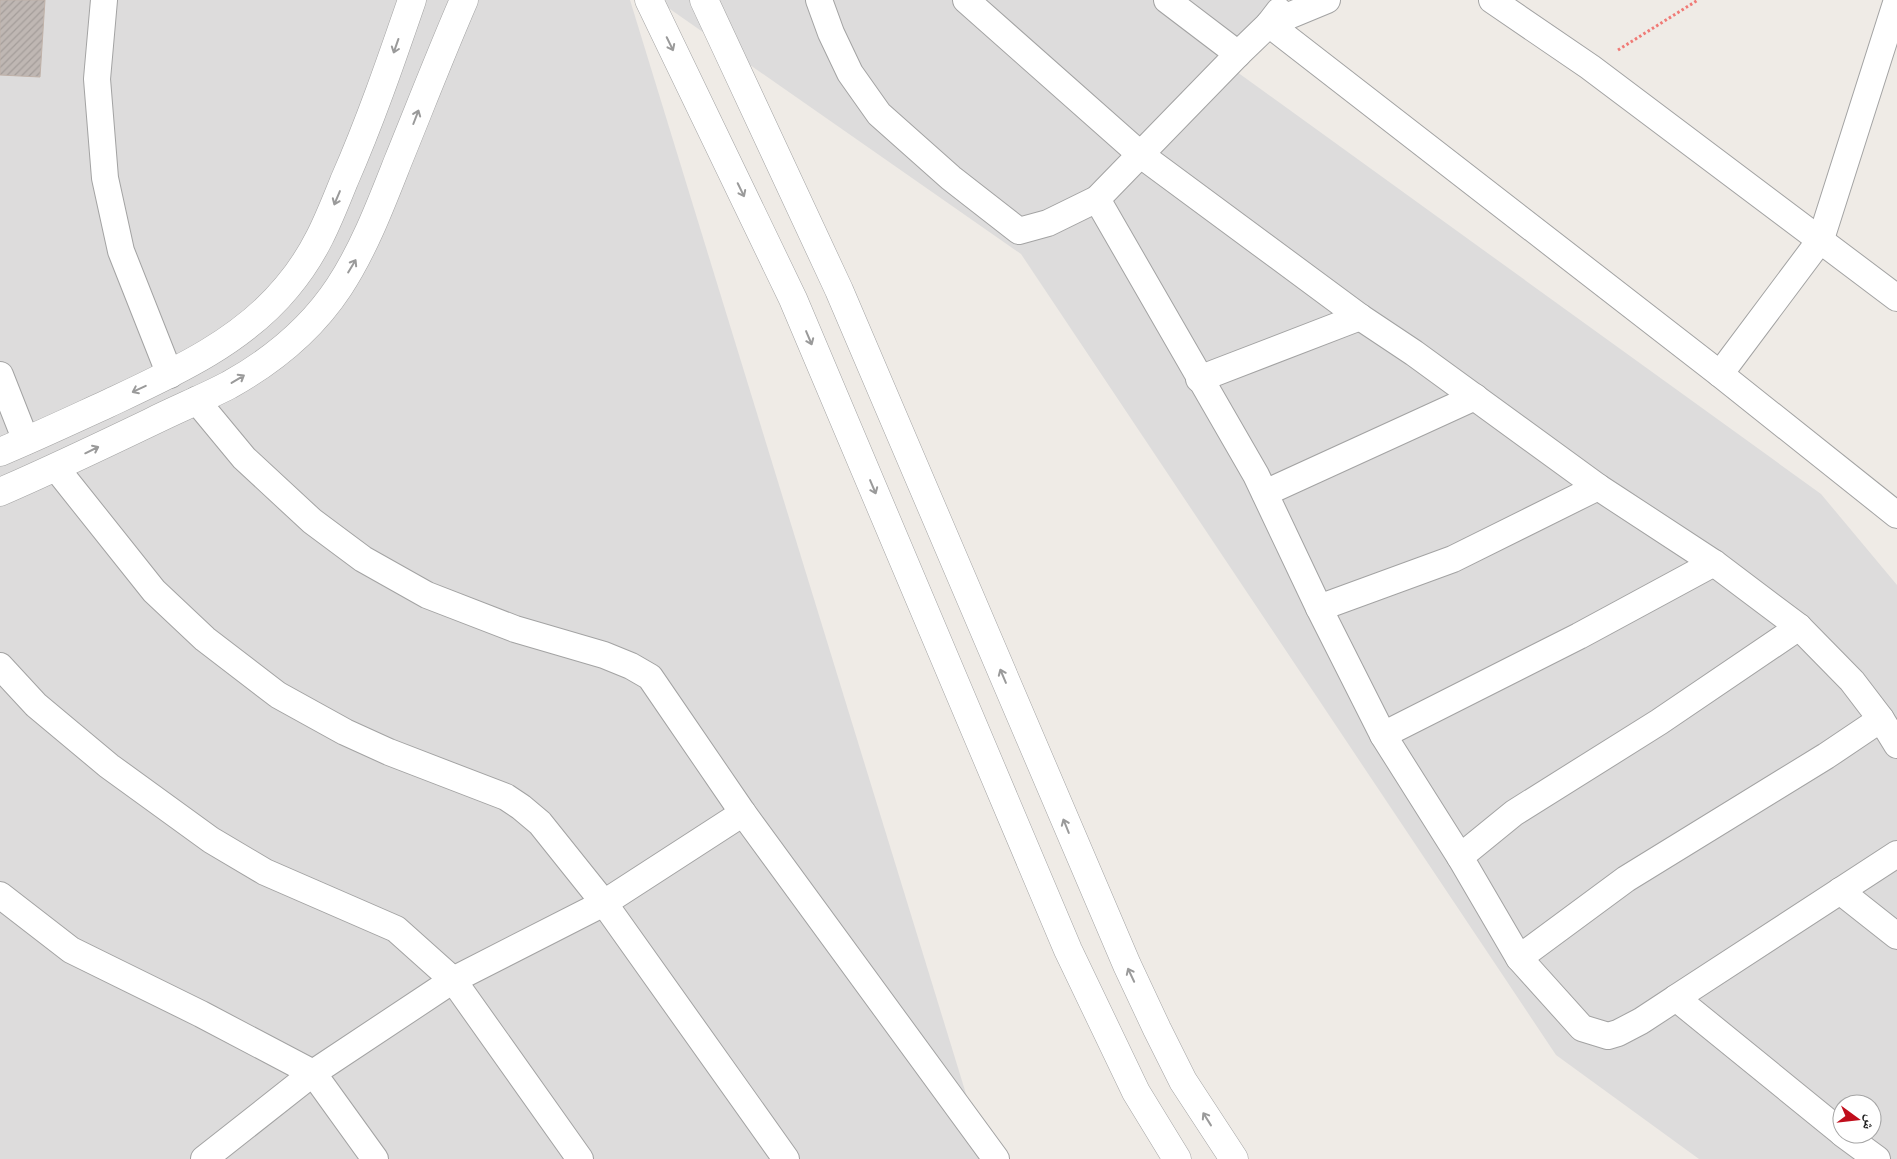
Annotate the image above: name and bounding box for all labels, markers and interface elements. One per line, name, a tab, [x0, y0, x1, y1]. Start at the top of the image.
one-way arrow	[666, 36, 676, 51]
one-way arrow	[391, 38, 401, 54]
one-way arrow	[412, 109, 421, 125]
one-way arrow	[736, 183, 746, 198]
one-way arrow	[332, 190, 342, 205]
one-way arrow	[347, 259, 357, 273]
one-way arrow	[805, 330, 815, 345]
one-way arrow	[231, 374, 245, 384]
one-way arrow	[132, 385, 147, 394]
one-way arrow	[84, 445, 99, 455]
one-way arrow	[868, 479, 878, 494]
one-way arrow	[998, 669, 1008, 684]
one-way arrow	[1061, 819, 1071, 834]
one-way arrow	[1126, 968, 1136, 983]
north arrow	[1832, 1094, 1882, 1144]
one-way arrow	[1201, 1112, 1211, 1126]
text: ش	[1859, 1113, 1880, 1132]

